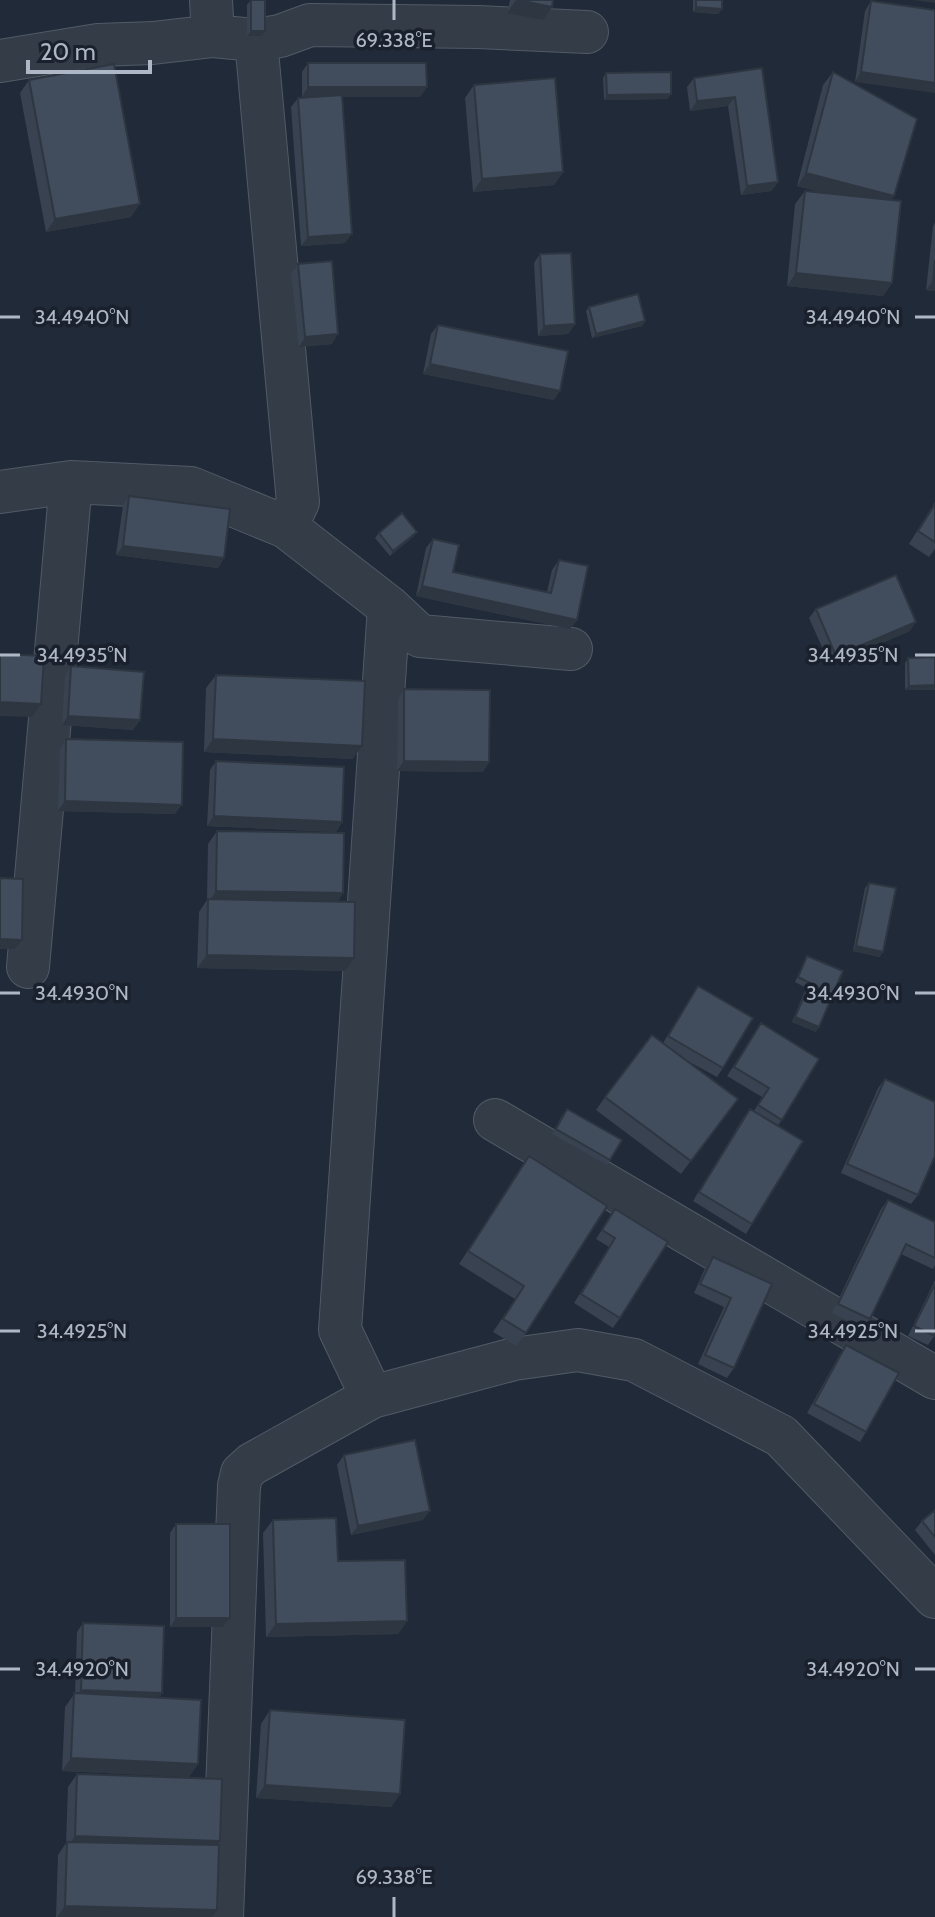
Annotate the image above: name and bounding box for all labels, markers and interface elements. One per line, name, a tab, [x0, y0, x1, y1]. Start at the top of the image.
scale bar	[28, 24, 150, 74]
text: 69.338°E	[355, 28, 433, 52]
text: 20 m	[40, 37, 96, 66]
text: 34.4940°N	[35, 305, 129, 329]
text: 34.4940°N	[806, 305, 900, 329]
text: 34.4935°N	[37, 643, 127, 667]
text: 34.4935°N	[808, 643, 898, 667]
text: 34.4930°N	[35, 981, 129, 1005]
text: 34.4930°N	[806, 981, 900, 1005]
text: 34.4925°N	[37, 1319, 127, 1343]
text: 34.4925°N	[808, 1319, 898, 1343]
text: 34.4920°N	[35, 1657, 129, 1681]
text: 34.4920°N	[806, 1657, 900, 1681]
text: 69.338°E	[355, 1865, 433, 1889]

